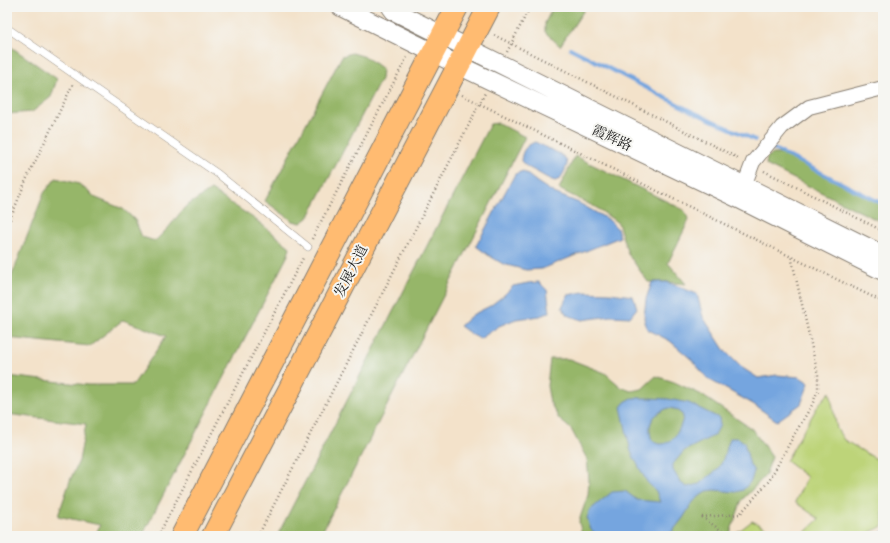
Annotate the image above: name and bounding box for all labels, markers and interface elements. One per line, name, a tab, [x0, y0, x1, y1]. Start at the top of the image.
street label: 霞辉路	[589, 121, 635, 155]
street label: 发展大道	[331, 242, 371, 300]

